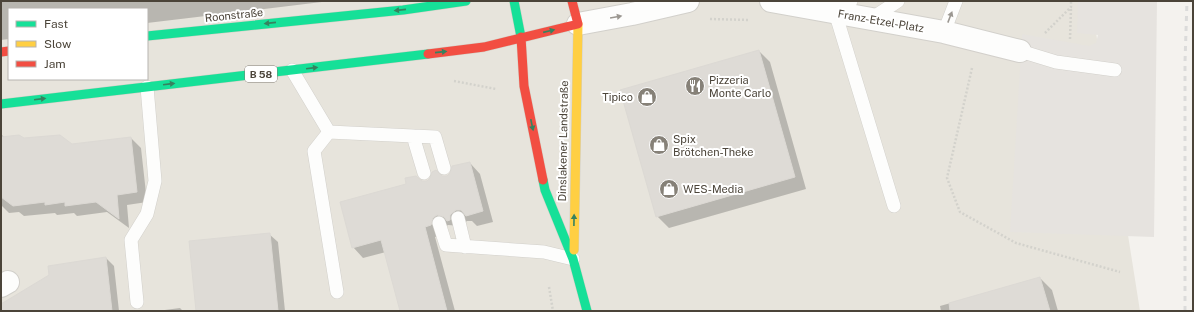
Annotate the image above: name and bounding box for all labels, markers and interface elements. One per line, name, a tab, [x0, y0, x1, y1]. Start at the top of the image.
street label: Roonstraße	[204, 6, 264, 24]
one-way arrow	[394, 7, 406, 13]
legend	[8, 8, 148, 80]
street label: Franz-Etzel-Platz	[837, 8, 925, 34]
one-way arrow	[947, 10, 953, 22]
one-way arrow	[610, 14, 622, 20]
text: Fast	[44, 17, 69, 31]
one-way arrow	[264, 20, 277, 27]
one-way arrow	[543, 27, 555, 33]
text: Slow	[44, 37, 72, 51]
one-way arrow	[435, 48, 447, 55]
text: Jam	[44, 57, 66, 71]
one-way arrow	[306, 65, 318, 71]
road number: B 58	[245, 66, 277, 82]
place label: Pizzeria Monte Carlo	[709, 74, 771, 99]
restaurant icon: Pizzeria Monte Carlo	[684, 75, 706, 97]
street label: Dinslakener Landstraße	[556, 80, 570, 202]
one-way arrow	[163, 81, 175, 88]
shop icon: Tipico	[636, 86, 658, 108]
place label: Tipico	[602, 91, 633, 103]
one-way arrow	[34, 96, 46, 103]
one-way arrow	[529, 118, 535, 131]
place label: Spix Brötchen-Theke	[673, 133, 753, 158]
shop icon: Spix Brötchen-Theke	[648, 134, 670, 156]
shop icon: WES-Media	[658, 178, 680, 200]
place label: WES-Media	[683, 183, 743, 195]
one-way arrow	[571, 213, 577, 226]

